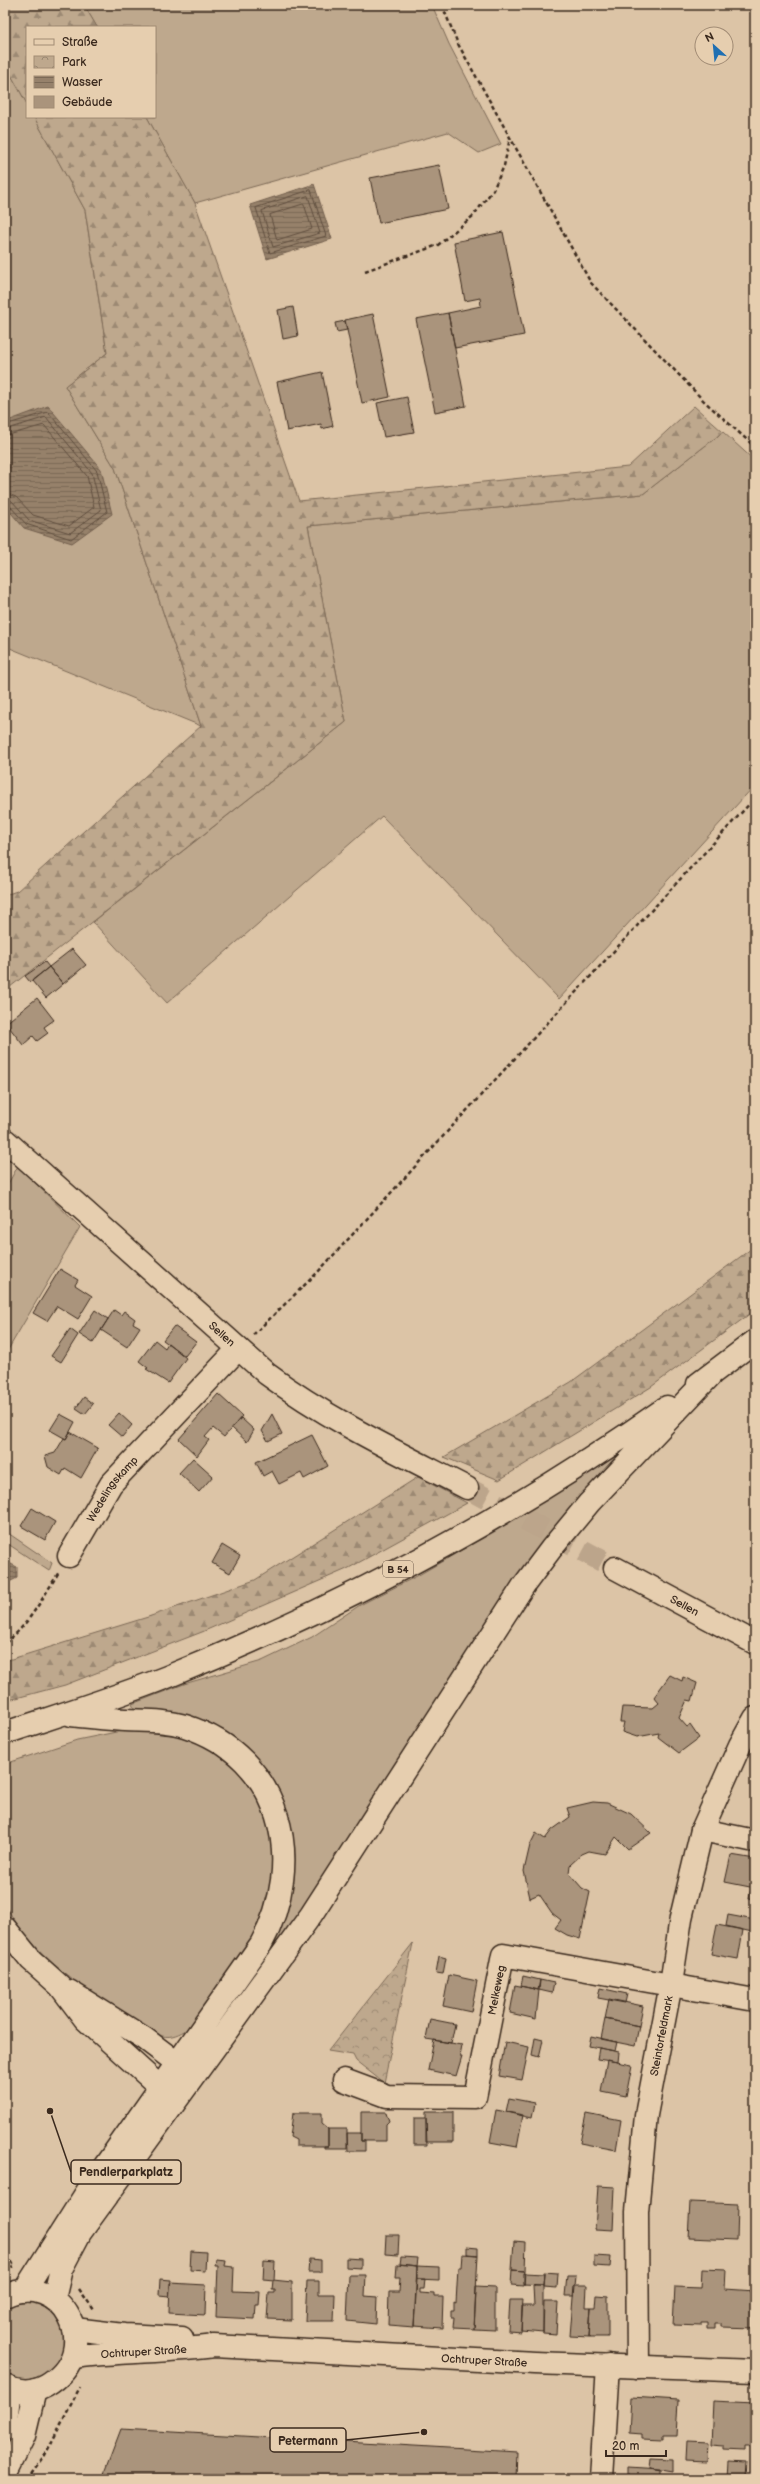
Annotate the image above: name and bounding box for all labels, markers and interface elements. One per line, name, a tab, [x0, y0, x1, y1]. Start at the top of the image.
legend	[26, 26, 156, 118]
north arrow	[694, 26, 734, 66]
text: N	[703, 30, 716, 45]
text: Straße	[62, 35, 98, 50]
text: Park	[62, 55, 86, 70]
text: Wasser	[62, 75, 103, 90]
text: Gebäude	[62, 95, 112, 110]
street label: Sellen	[206, 1319, 238, 1349]
street label: Wedelingskamp	[84, 1454, 141, 1524]
road number: B 54	[383, 1561, 413, 1577]
street label: Sellen	[668, 1593, 701, 1619]
street label: Melkeweg	[485, 1964, 508, 2016]
street label: Steintorfeldmark	[648, 1994, 676, 2077]
callout: Pendlerparkplatz	[71, 2160, 181, 2184]
text: Pendlerparkplatz	[79, 2165, 173, 2180]
street label: Ochtruper Straße	[100, 2343, 188, 2361]
street label: Ochtruper Straße	[441, 2352, 528, 2370]
callout: Petermann	[270, 2428, 346, 2452]
scale bar	[606, 2432, 666, 2458]
text: Petermann	[278, 2434, 338, 2449]
text: 20 m	[612, 2439, 639, 2454]

